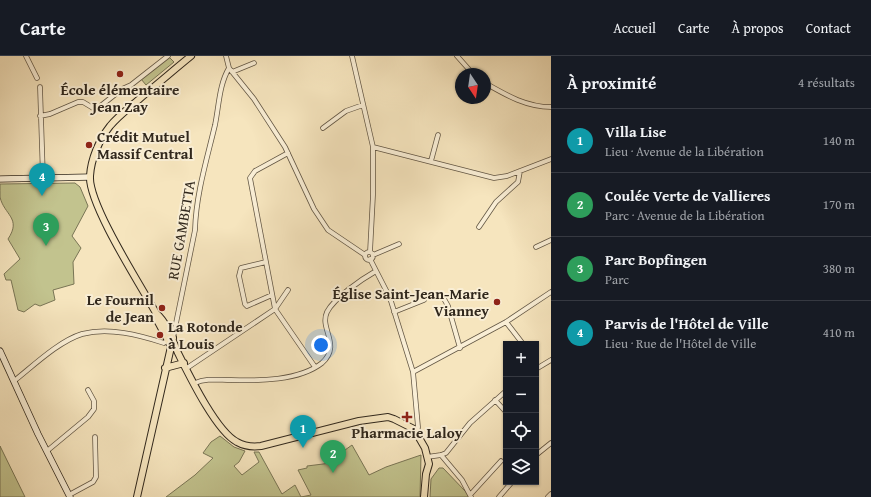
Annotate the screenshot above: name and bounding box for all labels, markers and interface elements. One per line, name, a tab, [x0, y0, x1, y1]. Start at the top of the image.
text: Carte	[20, 14, 66, 42]
text: Accueil	[613, 18, 656, 38]
text: Carte	[678, 18, 710, 38]
text: À propos	[732, 18, 784, 38]
text: Contact	[806, 18, 851, 38]
north arrow	[455, 68, 491, 104]
marker: École élémentaire Jean Zay	[115, 69, 125, 79]
text: À proximité	[567, 70, 656, 95]
text: 4 résultats	[798, 73, 855, 92]
place label: École élémentaire Jean Zay	[61, 79, 179, 117]
text: Villa Lise	[605, 121, 666, 142]
place label: Crédit Mutuel Massif Central	[97, 126, 193, 164]
text: 1	[577, 131, 583, 150]
text: 140 m	[823, 131, 855, 150]
marker: Crédit Mutuel Massif Central	[84, 140, 94, 150]
text: Lieu · Avenue de la Libération	[605, 142, 764, 161]
pin: 4	[29, 163, 55, 196]
street label: RUE GAMBETTA	[162, 179, 200, 281]
text: Coulée Verte de Vallieres	[605, 185, 770, 206]
text: 2	[577, 195, 583, 214]
text: 170 m	[823, 195, 855, 214]
text: Parc · Avenue de la Libération	[605, 206, 765, 225]
pin: 3	[33, 213, 59, 246]
text: Parc Bopfingen	[605, 249, 707, 270]
text: 3	[577, 259, 583, 278]
text: 380 m	[823, 259, 855, 278]
text: Parc	[605, 270, 629, 289]
place label: Église Saint-Jean-Marie Vianney	[332, 283, 489, 321]
place label: Le Fournil de Jean	[87, 289, 154, 327]
marker: Église Saint-Jean-Marie Vianney	[492, 297, 502, 307]
marker: Le Fournil de Jean	[157, 303, 167, 313]
text: Parvis de l'Hôtel de Ville	[605, 313, 769, 334]
place label: La Rotonde à Louis	[168, 316, 243, 354]
text: 4	[577, 323, 583, 342]
text: 410 m	[823, 323, 855, 342]
marker: La Rotonde à Louis	[155, 330, 165, 340]
text: Lieu · Rue de l'Hôtel de Ville	[605, 334, 756, 353]
your location	[311, 335, 331, 355]
map controls	[503, 341, 539, 485]
button: +	[503, 341, 539, 377]
button: −	[503, 377, 539, 413]
marker: Pharmacie Laloy	[402, 412, 412, 422]
button: locate	[503, 413, 539, 449]
pin: 1	[290, 415, 316, 448]
place label: Pharmacie Laloy	[352, 422, 463, 443]
pin: 2	[320, 440, 346, 473]
button: layers	[503, 449, 539, 485]

